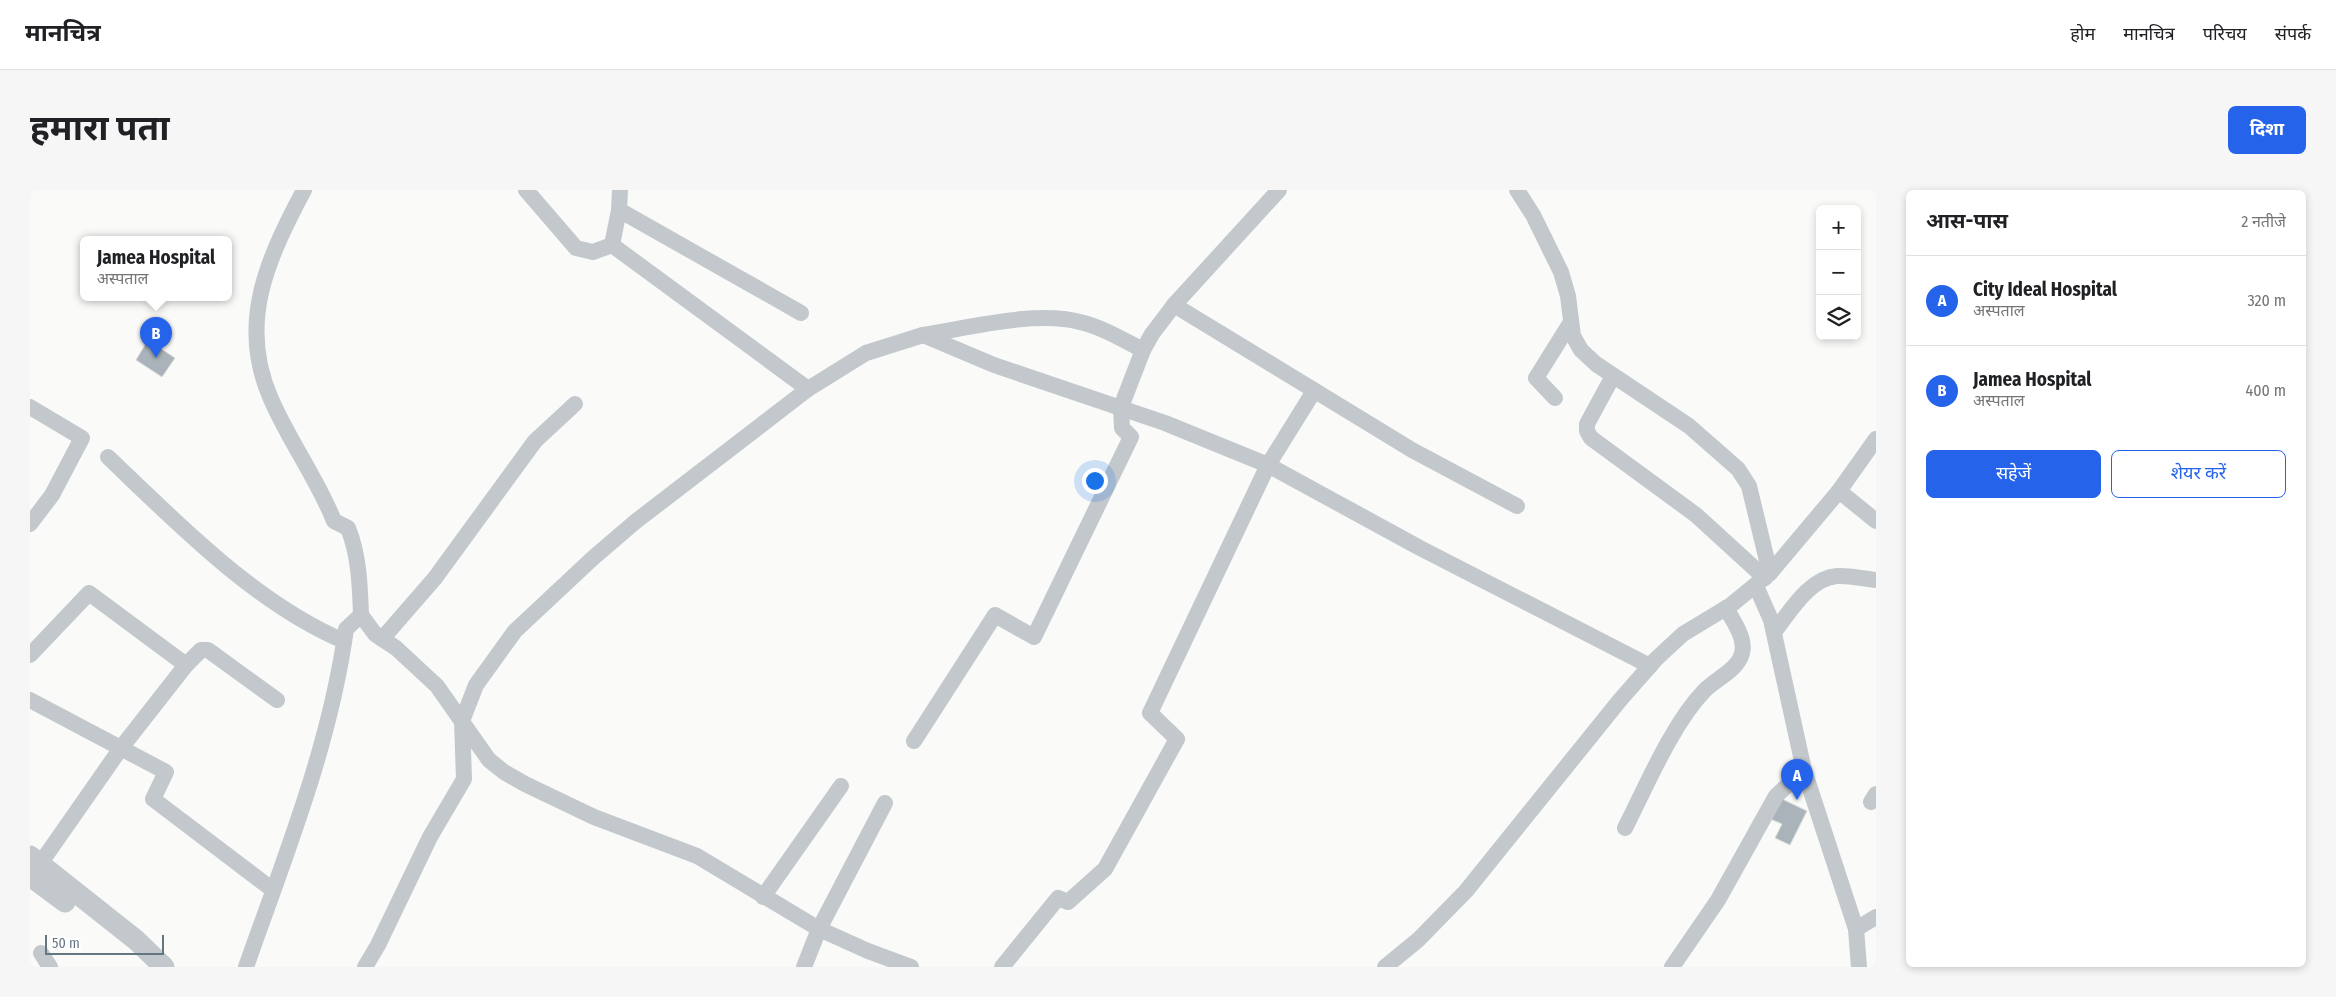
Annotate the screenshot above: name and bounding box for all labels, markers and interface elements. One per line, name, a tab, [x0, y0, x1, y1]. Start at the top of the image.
text: मानचित्र	[25, 19, 101, 47]
text: होम	[2070, 23, 2095, 45]
text: मानचित्र	[2123, 23, 2175, 45]
text: परिचय	[2203, 23, 2247, 45]
text: संपर्क	[2275, 23, 2311, 45]
button: दिशा	[2228, 106, 2306, 154]
text: हमारा पता	[30, 107, 169, 149]
map controls	[1816, 205, 1861, 340]
button: +	[1816, 205, 1861, 250]
text: आस-पास	[1926, 208, 2008, 234]
text: 2 नतीजे	[2241, 212, 2286, 231]
popup	[80, 236, 232, 301]
text: Jamea Hospital	[97, 246, 215, 269]
button: −	[1816, 250, 1861, 295]
text: अस्पताल	[97, 269, 148, 288]
text: City Ideal Hospital	[1973, 278, 2117, 301]
text: A	[1938, 291, 1946, 310]
text: 320 m	[2247, 291, 2286, 310]
button: layers	[1816, 295, 1861, 340]
text: अस्पताल	[1973, 301, 2025, 320]
pin: B	[140, 317, 172, 358]
text: Jamea Hospital	[1973, 368, 2091, 391]
text: B	[1938, 381, 1946, 400]
text: 400 m	[2246, 381, 2286, 400]
text: अस्पताल	[1973, 391, 2025, 410]
button: सहेजें	[1926, 450, 2101, 498]
button: शेयर करें	[2111, 450, 2286, 498]
your location	[1082, 468, 1108, 494]
pin: A	[1781, 759, 1813, 800]
scale bar	[45, 932, 164, 955]
text: 50 m	[52, 935, 80, 952]

